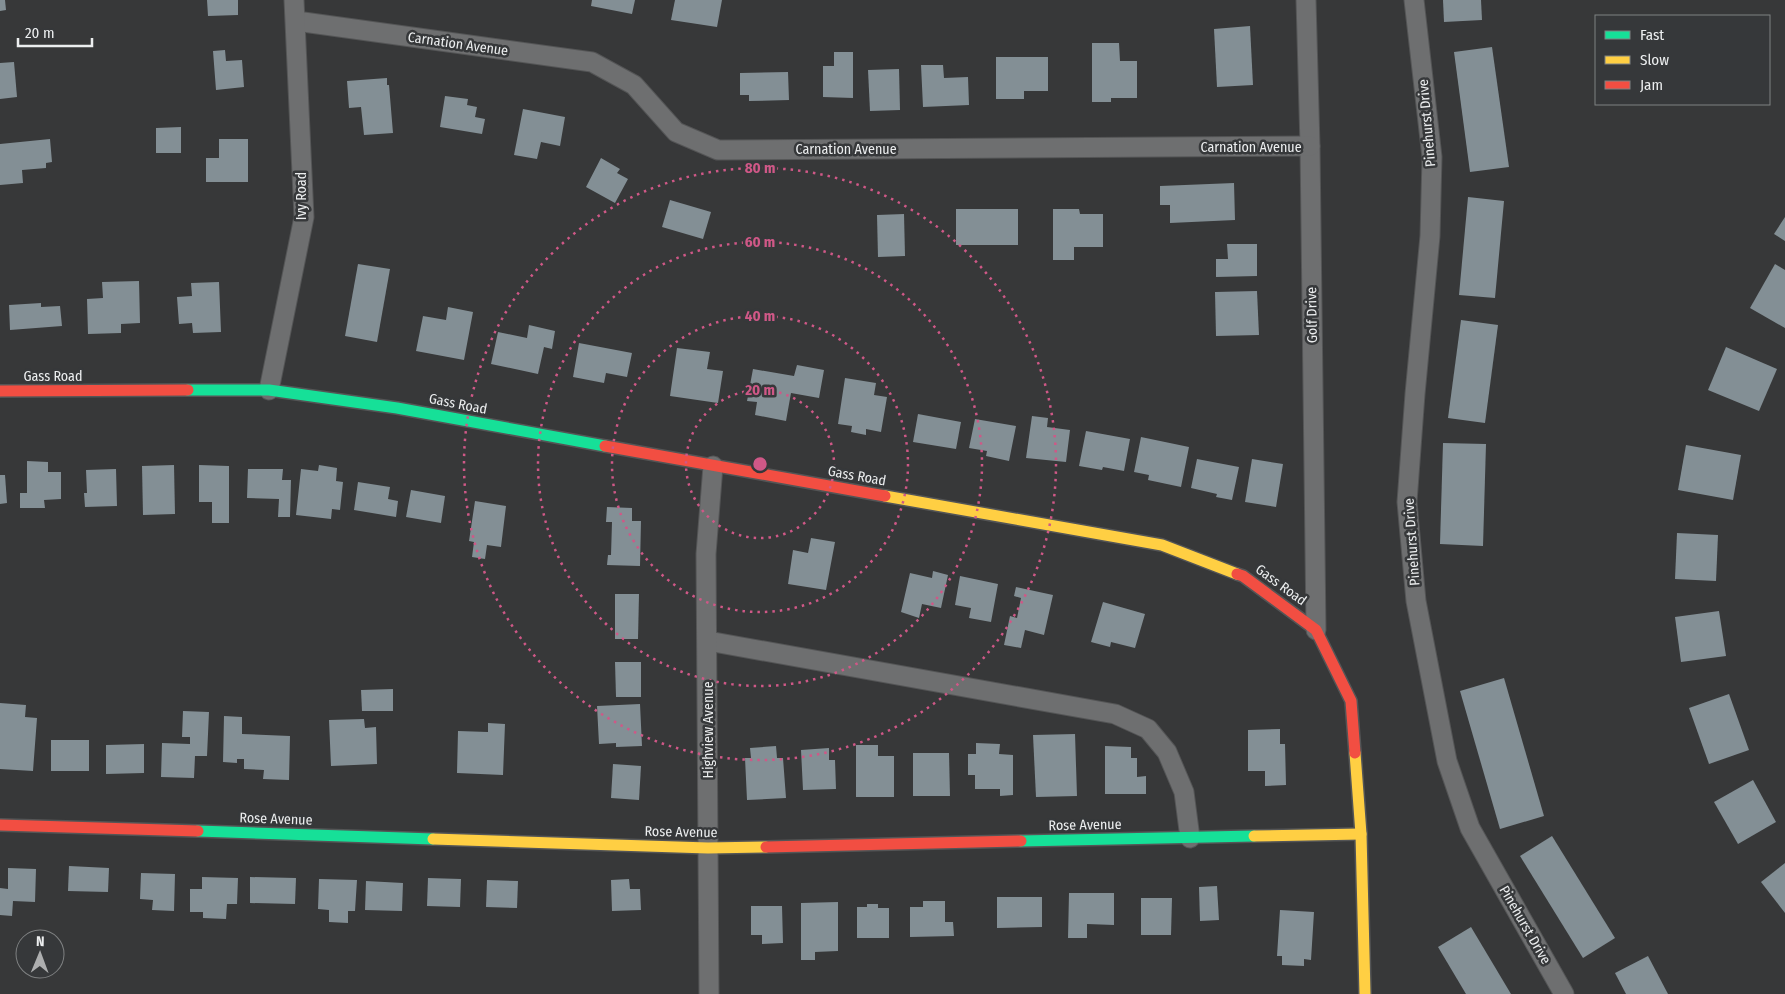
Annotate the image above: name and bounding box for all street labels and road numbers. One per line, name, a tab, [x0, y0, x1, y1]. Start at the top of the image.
street label: Carnation Avenue	[407, 29, 509, 59]
street label: Pinehurst Drive	[1415, 78, 1439, 168]
street label: Carnation Avenue	[1200, 139, 1302, 156]
street label: Carnation Avenue	[795, 141, 897, 158]
street label: Ivy Road	[293, 172, 310, 220]
street label: Golf Drive	[1303, 287, 1321, 343]
street label: Gass Road	[24, 368, 82, 385]
street label: Gass Road	[427, 390, 489, 418]
street label: Gass Road	[827, 463, 887, 489]
street label: Pinehurst Drive	[1400, 497, 1424, 587]
street label: Gass Road	[1252, 561, 1310, 609]
street label: Highview Avenue	[700, 681, 717, 779]
street label: Rose Avenue	[239, 809, 313, 829]
street label: Rose Avenue	[1048, 816, 1122, 834]
street label: Rose Avenue	[644, 823, 718, 841]
street label: Pinehurst Drive	[1496, 883, 1554, 967]

